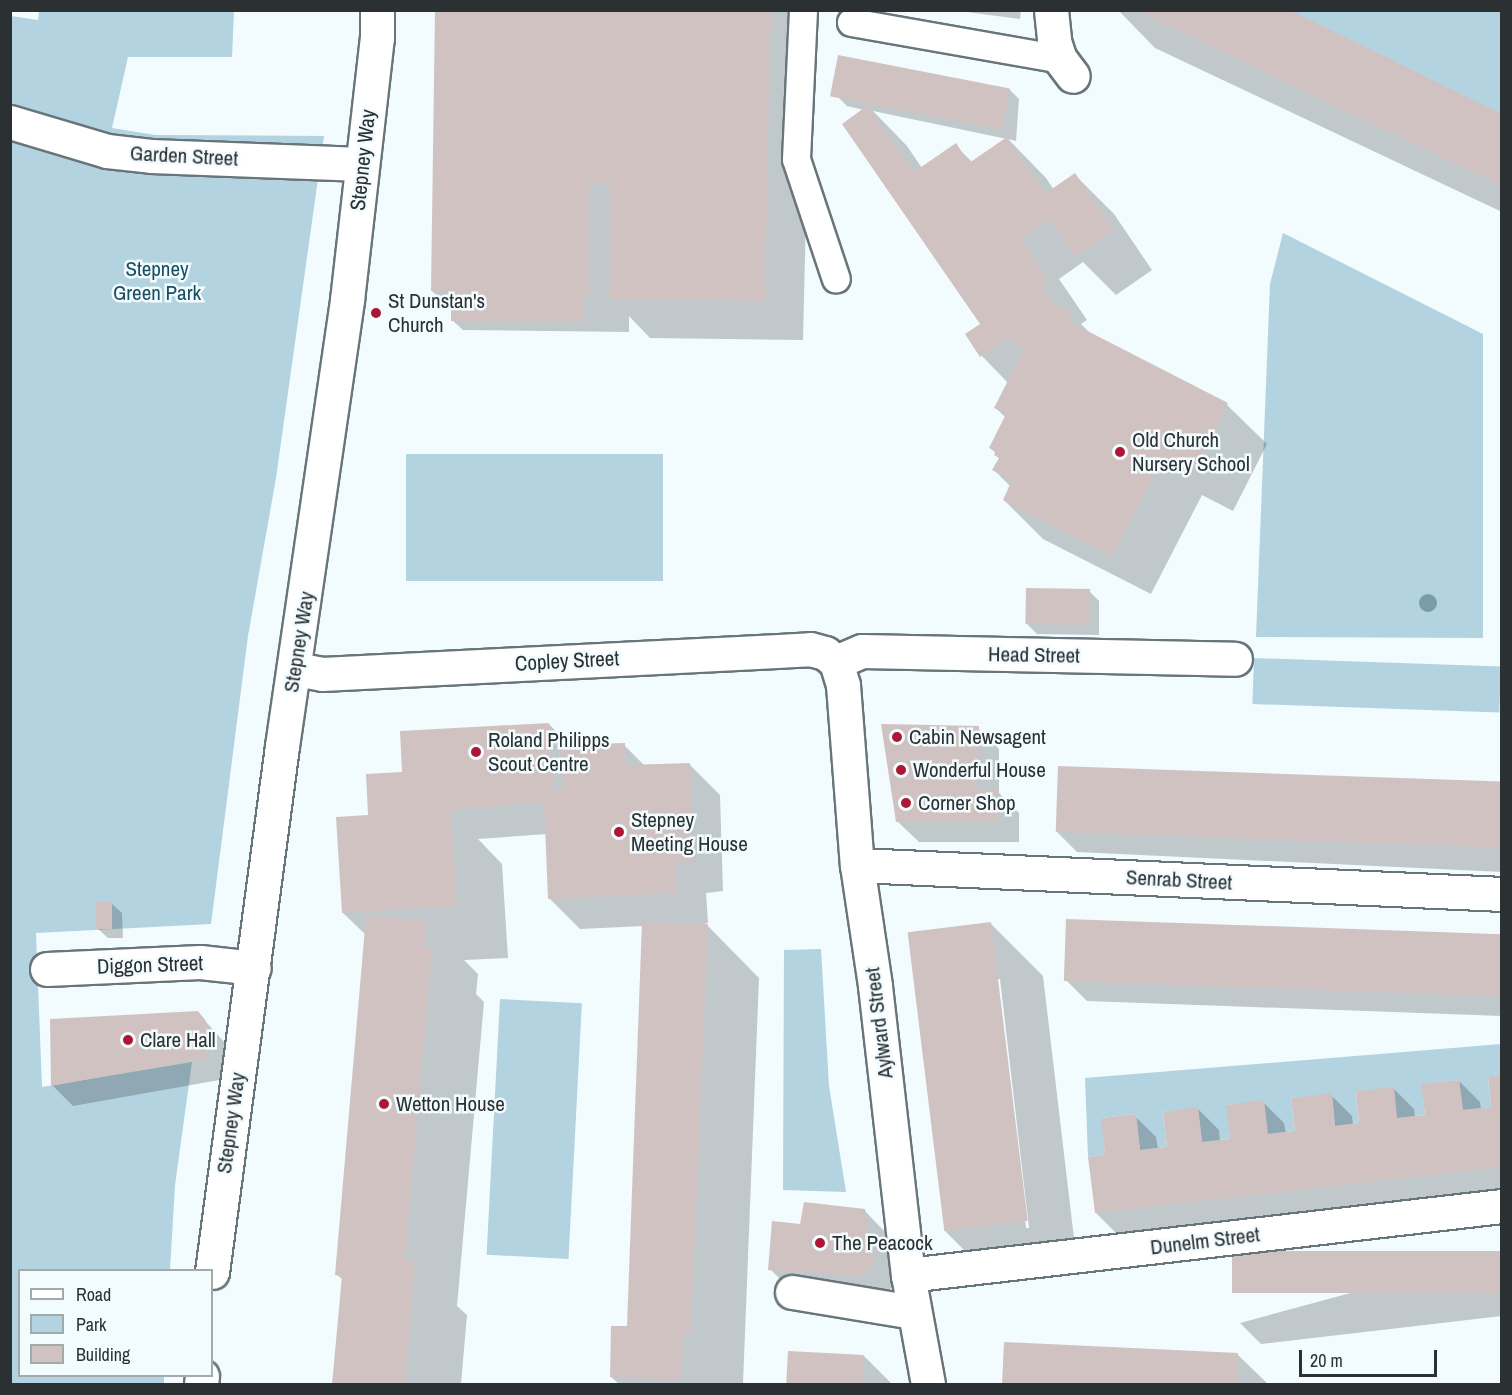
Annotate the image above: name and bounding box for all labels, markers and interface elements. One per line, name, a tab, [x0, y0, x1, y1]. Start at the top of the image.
street label: Stepney Way	[345, 108, 381, 212]
street label: Garden Street	[129, 141, 239, 171]
park label: Stepney Green Park	[113, 256, 201, 306]
place label: St Dunstan's Church	[388, 288, 485, 338]
marker: St Dunstan's Church	[369, 306, 383, 320]
place label: Old Church Nursery School	[1132, 427, 1250, 477]
marker: Old Church Nursery School	[1113, 445, 1127, 459]
street label: Stepney Way	[279, 590, 319, 694]
street label: Head Street	[988, 642, 1080, 668]
street label: Copley Street	[514, 646, 620, 676]
place label: Cabin Newsagent	[909, 724, 1046, 750]
place label: Roland Philipps Scout Centre	[488, 727, 610, 777]
marker: Cabin Newsagent	[890, 730, 904, 744]
marker: Roland Philipps Scout Centre	[469, 745, 483, 759]
place label: Wonderful House	[913, 757, 1046, 783]
marker: Wonderful House	[894, 763, 908, 777]
place label: Corner Shop	[918, 790, 1016, 816]
marker: Corner Shop	[899, 796, 913, 810]
place label: Stepney Meeting House	[631, 807, 748, 857]
marker: Stepney Meeting House	[612, 825, 626, 839]
street label: Senrab Street	[1125, 865, 1233, 895]
street label: Diggon Street	[96, 951, 204, 979]
street label: Aylward Street	[860, 966, 898, 1080]
place label: Clare Hall	[140, 1027, 216, 1053]
marker: Clare Hall	[121, 1033, 135, 1047]
street label: Stepney Way	[211, 1071, 251, 1175]
place label: Wetton House	[396, 1091, 505, 1117]
marker: Wetton House	[377, 1097, 391, 1111]
street label: Dunelm Street	[1149, 1222, 1261, 1260]
place label: The Peacock	[832, 1230, 933, 1256]
marker: The Peacock	[813, 1236, 827, 1250]
legend	[18, 1269, 213, 1377]
text: Road	[76, 1282, 111, 1307]
text: Park	[76, 1312, 106, 1337]
scale bar	[1302, 1338, 1440, 1376]
text: Building	[76, 1342, 130, 1367]
text: 20 m	[1310, 1348, 1343, 1373]

